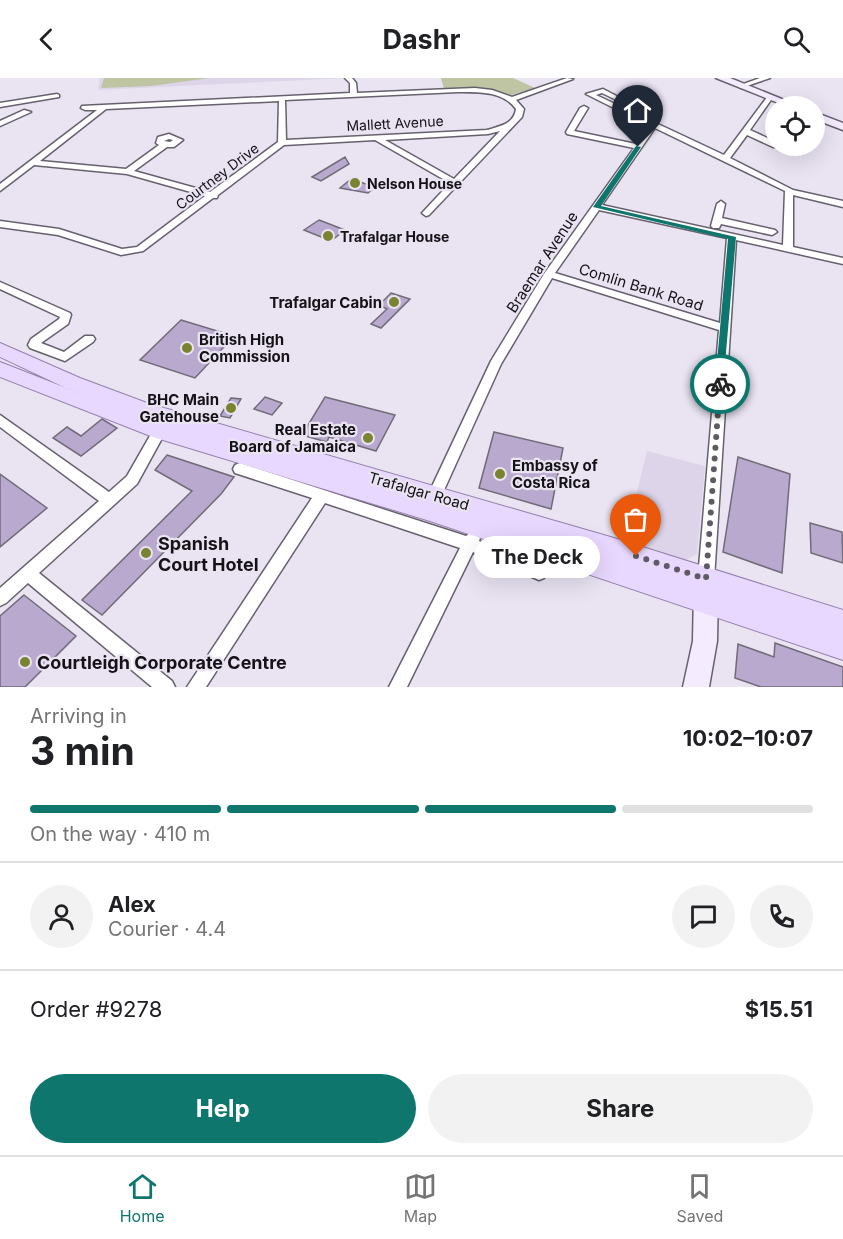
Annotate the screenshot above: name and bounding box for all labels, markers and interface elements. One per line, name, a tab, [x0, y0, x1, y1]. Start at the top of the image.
icon: back	[30, 23, 63, 56]
text: Dashr	[382, 23, 461, 56]
icon: search	[780, 23, 813, 56]
pin	[612, 85, 663, 147]
icon: home	[621, 94, 654, 127]
map controls	[765, 96, 825, 156]
button: locate	[765, 96, 825, 156]
street label: Mallett Avenue	[346, 112, 444, 134]
street label: Courtney Drive	[172, 139, 262, 213]
place label: Nelson House	[367, 175, 462, 192]
marker: Nelson House	[348, 176, 362, 190]
street label: Braemar Avenue	[502, 208, 582, 316]
place label: Trafalgar House	[340, 228, 449, 245]
marker: Trafalgar House	[321, 229, 335, 243]
street label: Comlin Bank Road	[576, 259, 706, 315]
place label: Trafalgar Cabin	[269, 293, 382, 312]
marker: Trafalgar Cabin	[387, 295, 401, 309]
place label: British High Commission	[199, 330, 290, 366]
marker: British High Commission	[180, 341, 194, 355]
courier	[690, 354, 750, 414]
icon: bike	[704, 368, 737, 401]
place label: BHC Main Gatehouse	[140, 390, 219, 426]
marker: BHC Main Gatehouse	[224, 401, 238, 415]
place label: Real Estate Board of Jamaica	[229, 420, 356, 456]
marker: Real Estate Board of Jamaica	[361, 431, 375, 445]
place label: Embassy of Costa Rica	[512, 456, 598, 492]
marker: Embassy of Costa Rica	[493, 467, 507, 481]
street label: Trafalgar Road	[366, 468, 472, 514]
pin	[610, 494, 661, 556]
icon: bag	[619, 503, 652, 536]
place label: Spanish Court Hotel	[158, 533, 259, 575]
callout: The Deck	[474, 535, 600, 577]
text: The Deck	[491, 545, 583, 569]
marker: Spanish Court Hotel	[139, 546, 153, 560]
place label: Courtleigh Corporate Centre	[37, 652, 287, 673]
marker: Courtleigh Corporate Centre	[18, 655, 32, 669]
text: Arriving in	[30, 704, 127, 728]
text: 10:02–10:07	[683, 725, 813, 751]
text: 3 min	[30, 727, 135, 774]
text: On the way · 410 m	[30, 822, 210, 846]
button: person	[30, 885, 93, 948]
button: chat	[672, 885, 735, 948]
button: phone	[750, 885, 813, 948]
text: Alex	[108, 891, 156, 917]
text: Courier · 4.4	[108, 917, 226, 941]
text: Order #9278	[30, 996, 162, 1022]
text: $15.51	[745, 996, 813, 1022]
button: Help	[30, 1074, 416, 1143]
button: Share	[428, 1074, 813, 1143]
tab: Home	[120, 1170, 165, 1226]
tab: Map	[404, 1170, 437, 1226]
tab: Saved	[676, 1170, 723, 1226]

